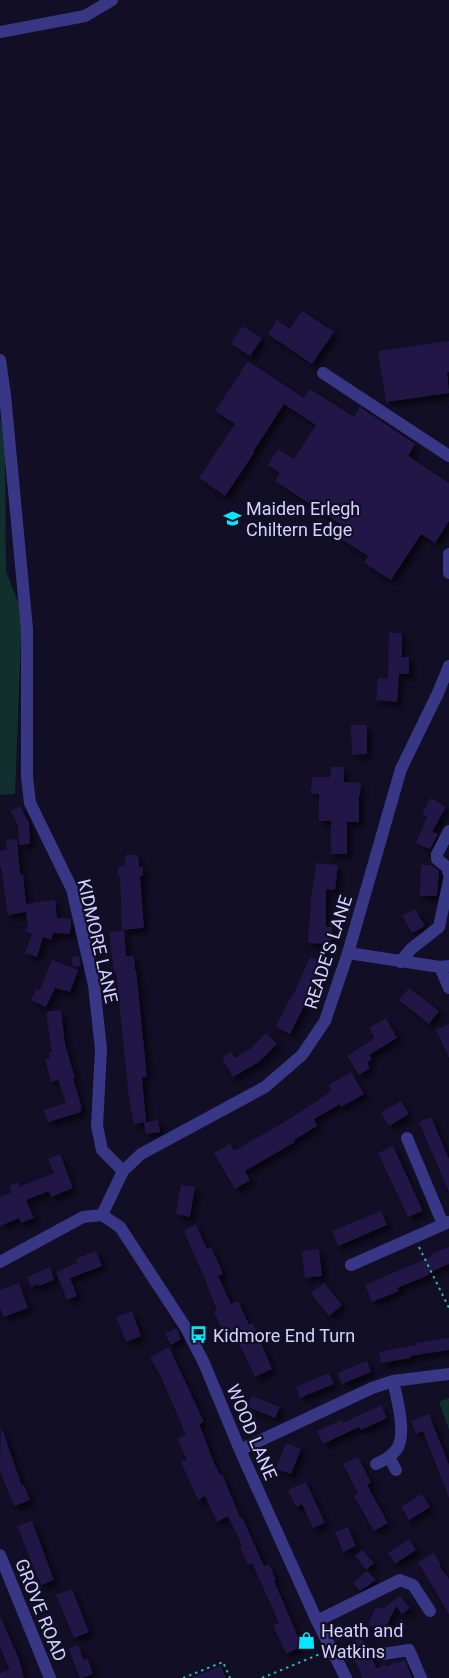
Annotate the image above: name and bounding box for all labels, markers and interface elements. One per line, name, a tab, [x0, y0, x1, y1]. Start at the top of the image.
place label: Maiden Erlegh Chiltern Edge	[246, 498, 360, 540]
school or university icon: Maiden Erlegh Chiltern Edge	[222, 508, 242, 528]
street label: KIDMORE LANE	[74, 877, 122, 1005]
street label: READE'S LANE	[300, 893, 356, 1011]
bus stop icon: Kidmore End Turn	[189, 1325, 209, 1345]
place label: Kidmore End Turn	[213, 1325, 355, 1346]
street label: WOOD LANE	[222, 1381, 282, 1483]
street label: GROVE ROAD	[11, 1556, 71, 1664]
place label: Heath and Watkins	[321, 1620, 403, 1662]
shop icon: Heath and Watkins	[297, 1630, 317, 1650]

